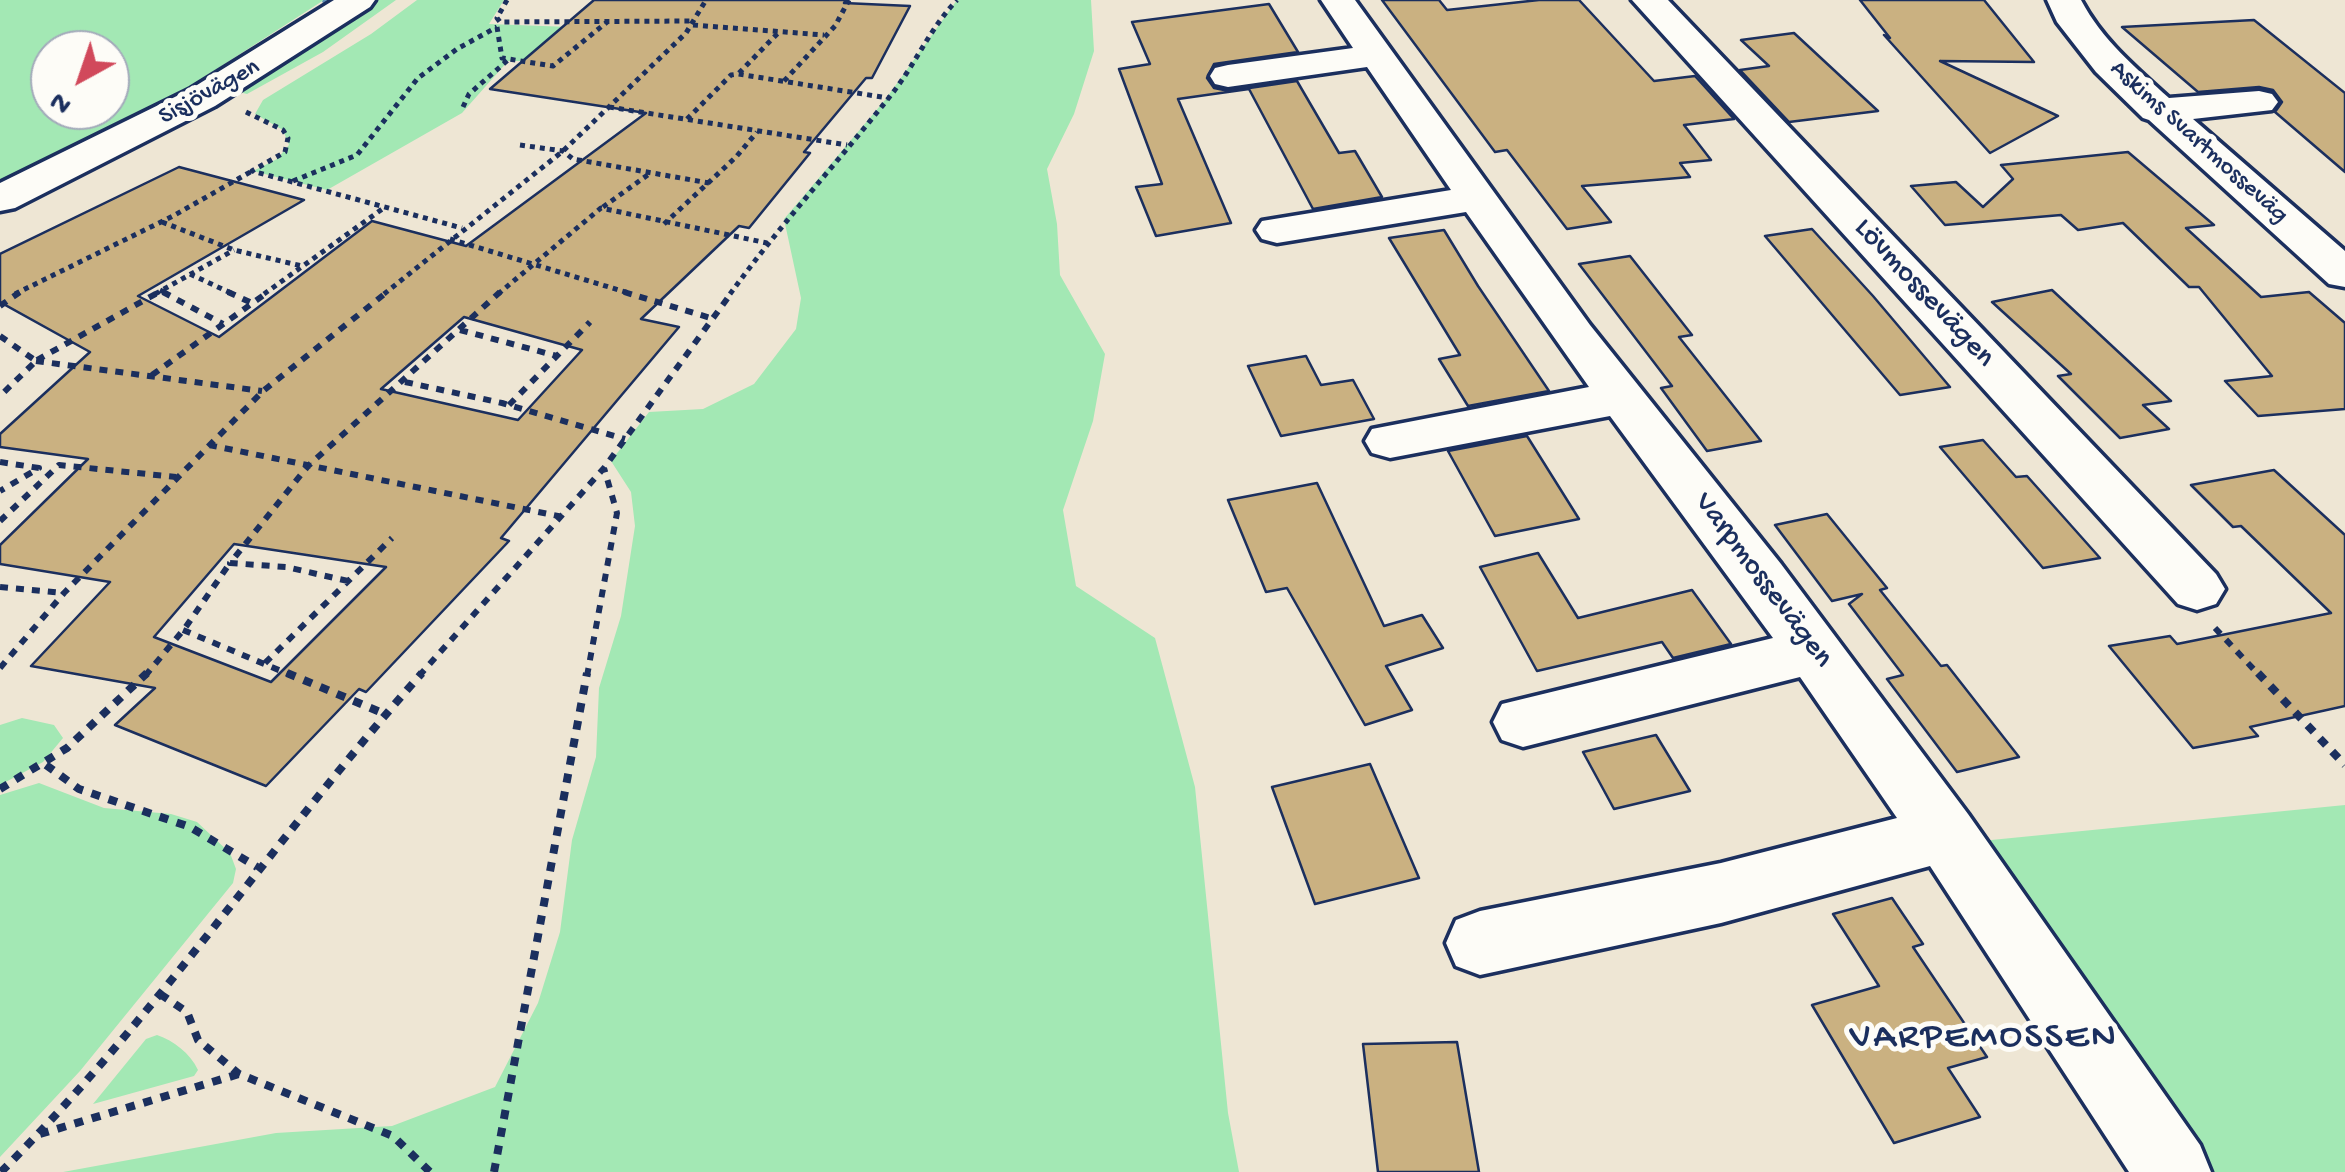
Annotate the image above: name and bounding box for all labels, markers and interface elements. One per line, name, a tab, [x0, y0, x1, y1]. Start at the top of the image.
north arrow	[30, 30, 130, 130]
street label: Sisjövägen	[154, 53, 266, 133]
street label: Askims Svartmosseväg	[2102, 55, 2294, 231]
text: N	[44, 83, 79, 120]
street label: Lövmossevägen	[1845, 212, 2001, 376]
street label: Varpmossevägen	[1684, 486, 1840, 676]
district label: VARPEMOSSEN	[1850, 1016, 2118, 1062]

